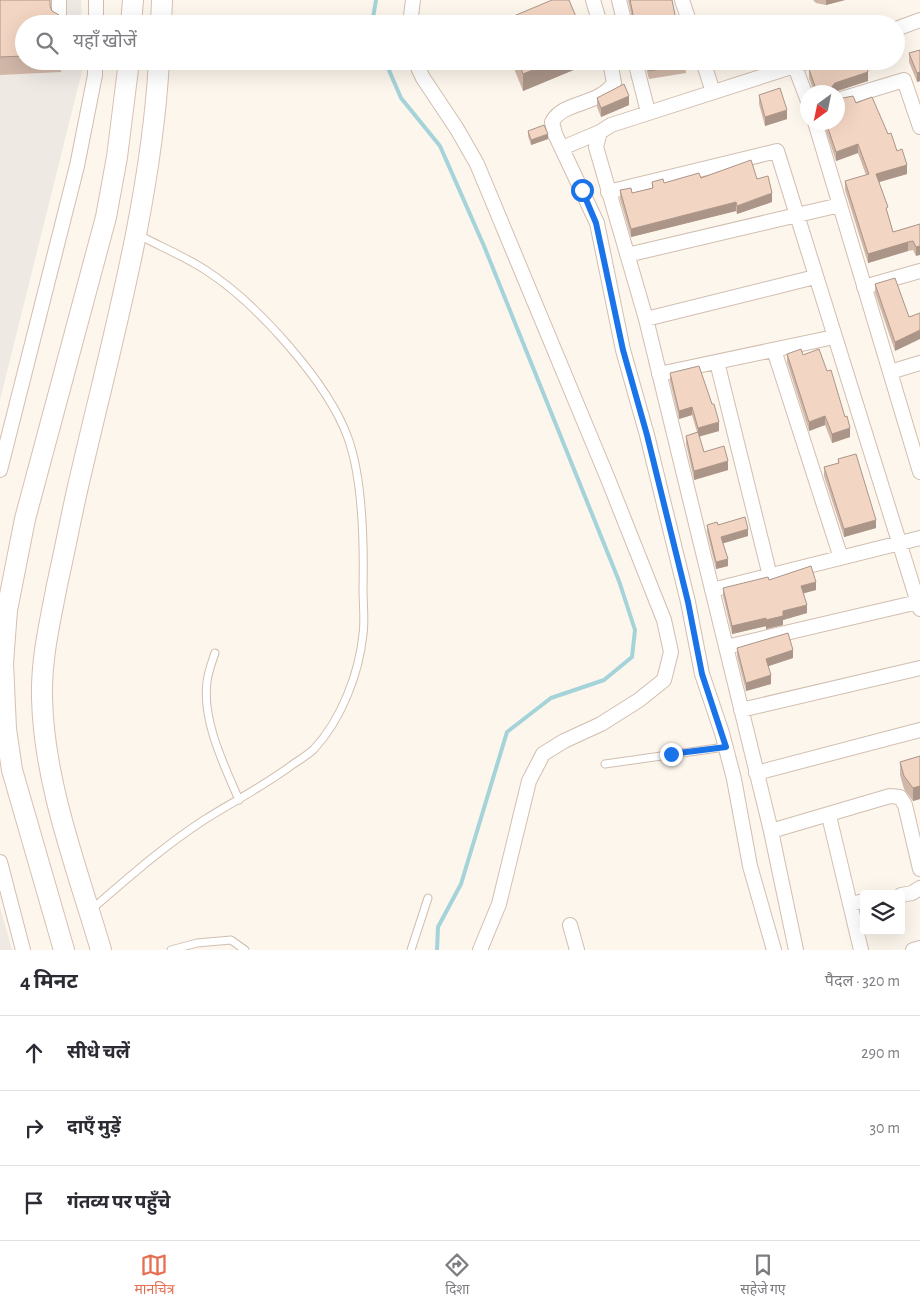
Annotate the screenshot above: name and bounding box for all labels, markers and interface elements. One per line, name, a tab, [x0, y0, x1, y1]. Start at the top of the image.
search box	[15, 15, 905, 70]
icon: search	[33, 29, 61, 57]
text: यहाँ खोजें	[73, 32, 137, 51]
north arrow	[800, 85, 845, 130]
route start	[571, 179, 594, 202]
route end	[660, 743, 683, 766]
map controls	[860, 890, 905, 935]
button: layers	[860, 890, 905, 935]
text: 4 मिनट	[20, 971, 78, 992]
text: पैदल · 320 m	[825, 973, 900, 989]
icon: ahead	[20, 1039, 48, 1067]
text: सीधे चलें	[67, 1043, 130, 1062]
text: 290 m	[861, 1045, 900, 1061]
icon: right	[20, 1114, 48, 1142]
text: दाएँ मुड़ें	[67, 1118, 121, 1137]
text: 30 m	[870, 1120, 900, 1136]
icon: arrive	[20, 1189, 48, 1217]
text: गंतव्य पर पहुँचे	[67, 1193, 170, 1212]
tab: मानचित्र	[134, 1251, 174, 1300]
tab: दिशा	[443, 1251, 471, 1300]
tab: सहेजे गए	[740, 1251, 786, 1300]

